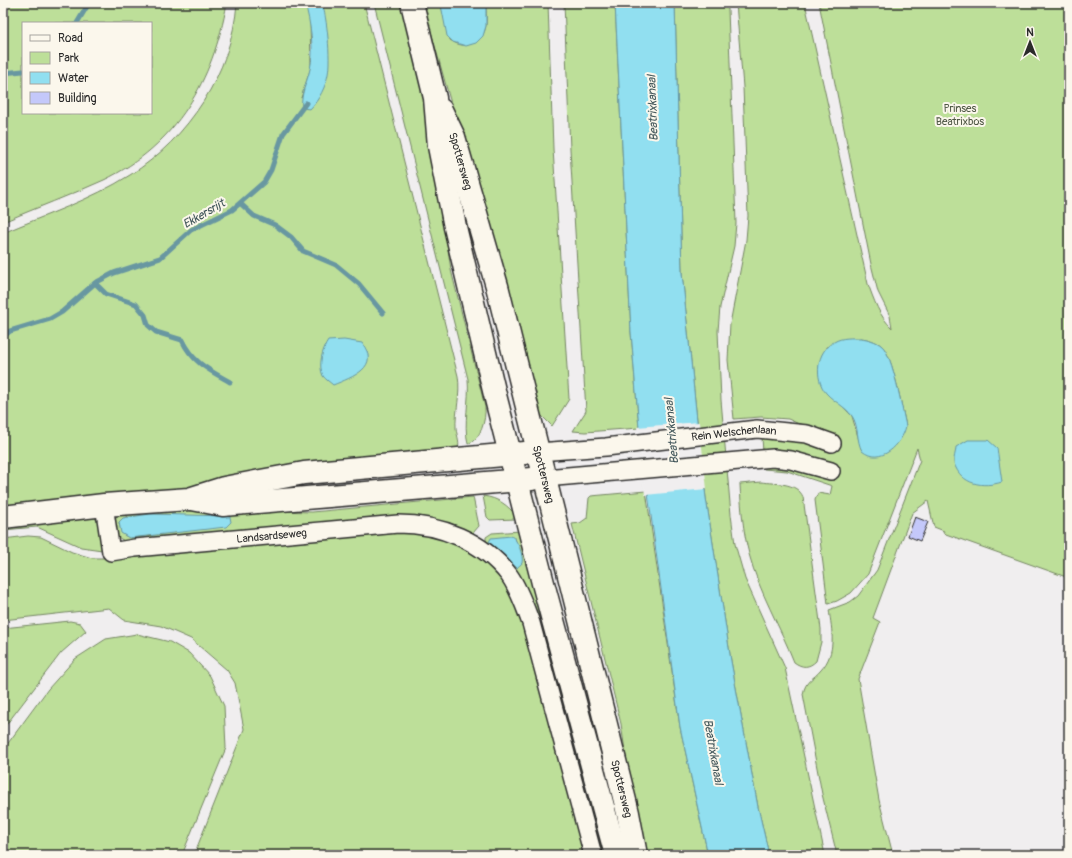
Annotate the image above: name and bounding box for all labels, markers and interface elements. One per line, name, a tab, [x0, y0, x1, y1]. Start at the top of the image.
legend	[22, 22, 152, 114]
north arrow	[1010, 22, 1050, 62]
text: N	[1026, 26, 1034, 39]
text: Road	[58, 31, 83, 46]
text: Park	[58, 51, 79, 66]
text: Water	[58, 71, 89, 86]
water label: Beatrixkanaal	[644, 74, 662, 141]
text: Building	[58, 91, 97, 106]
park label: Prinses Beatrixbos	[936, 102, 984, 128]
street label: Spottersweg	[446, 130, 476, 192]
water label: Ekkersrijt	[180, 195, 229, 232]
water label: Beatrixkanaal	[662, 396, 682, 465]
street label: Rein Welschenlaan	[691, 422, 777, 443]
street label: Spottersweg	[530, 444, 557, 505]
street label: Landsardseweg	[236, 526, 308, 545]
water label: Beatrixkanaal	[700, 718, 726, 787]
street label: Spottersweg	[609, 758, 635, 819]

